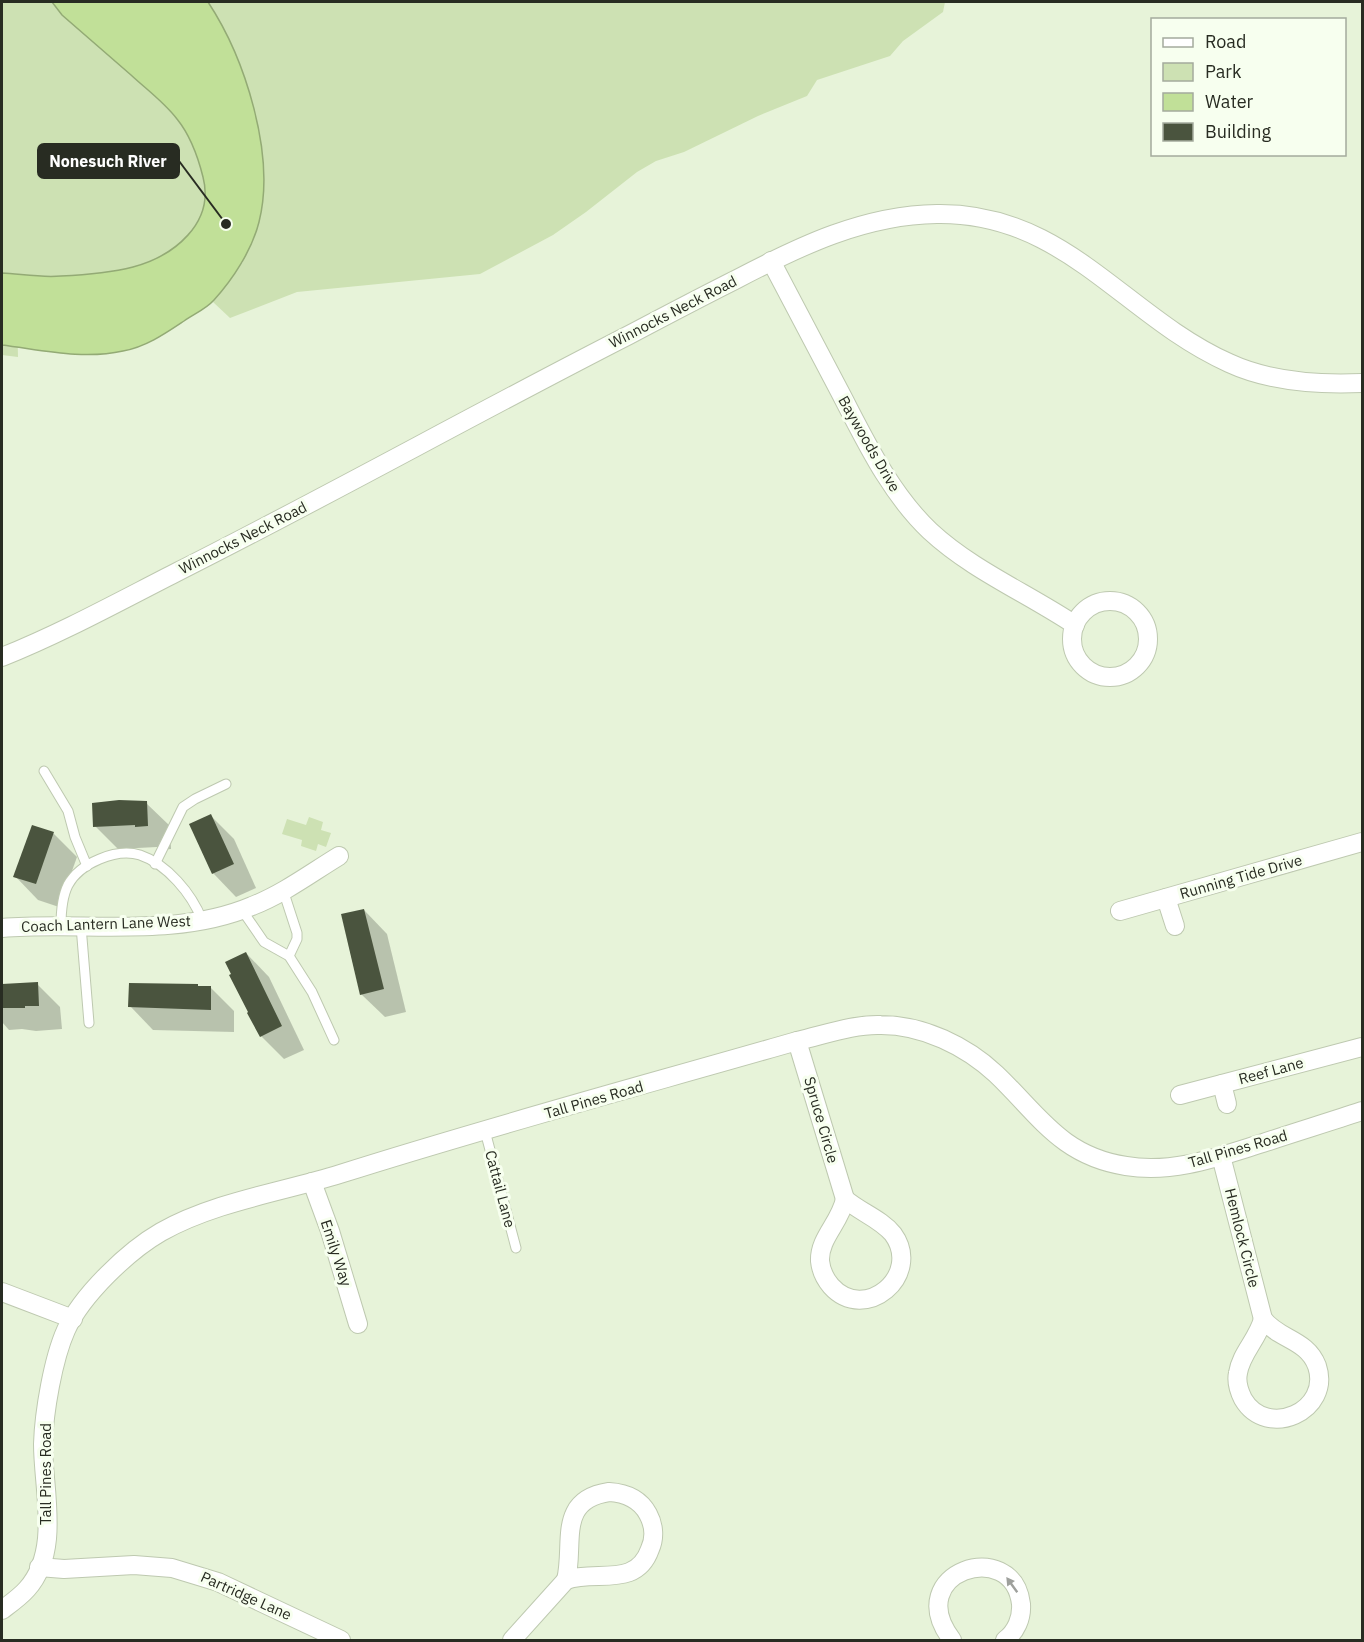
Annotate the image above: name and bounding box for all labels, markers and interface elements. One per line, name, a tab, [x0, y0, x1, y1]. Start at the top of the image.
legend	[1151, 18, 1346, 156]
text: Road	[1205, 30, 1246, 53]
text: Park	[1205, 60, 1242, 83]
text: Water	[1205, 90, 1254, 113]
text: Building	[1205, 120, 1272, 143]
callout: Nonesuch River	[38, 144, 179, 178]
text: Nonesuch River	[49, 151, 167, 171]
street label: Winnocks Neck Road	[606, 271, 740, 352]
street label: Baywoods Drive	[834, 392, 905, 495]
street label: Winnocks Neck Road	[176, 497, 310, 578]
street label: Running Tide Drive	[1177, 850, 1304, 903]
street label: Coach Lantern Lane West	[21, 911, 191, 936]
street label: Reef Lane	[1236, 1053, 1305, 1088]
street label: Spruce Circle	[800, 1074, 843, 1165]
street label: Tall Pines Road	[542, 1076, 646, 1123]
street label: Tall Pines Road	[1186, 1125, 1290, 1172]
street label: Cattail Lane	[481, 1148, 520, 1230]
street label: Hemlock Circle	[1221, 1186, 1264, 1290]
street label: Emily Way	[317, 1217, 356, 1289]
street label: Tall Pines Road	[36, 1423, 55, 1525]
street label: Partridge Lane	[198, 1567, 295, 1624]
one-way arrow	[1006, 1577, 1018, 1593]

